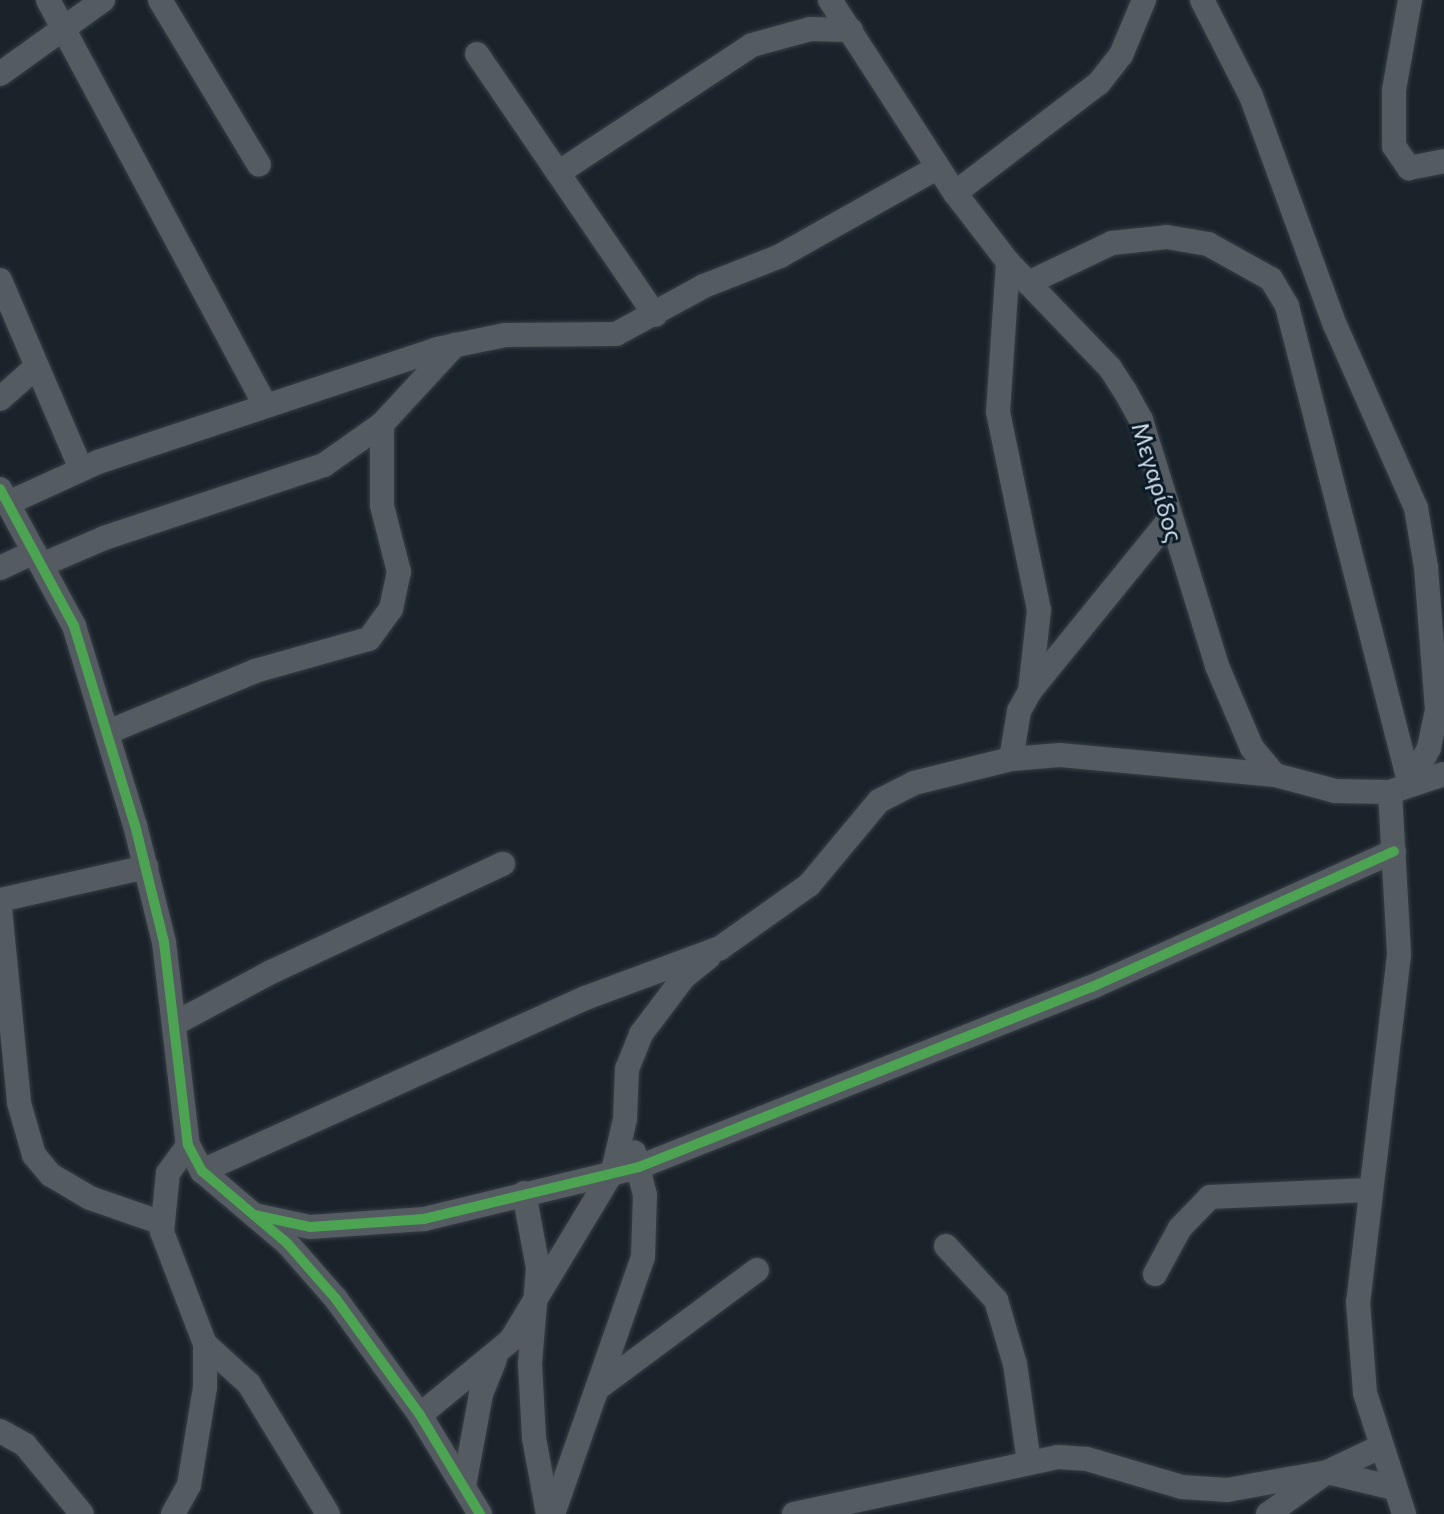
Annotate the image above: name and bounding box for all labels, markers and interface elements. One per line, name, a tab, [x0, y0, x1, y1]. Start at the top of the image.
street label: Μεγαρίδος	[1126, 419, 1190, 545]

